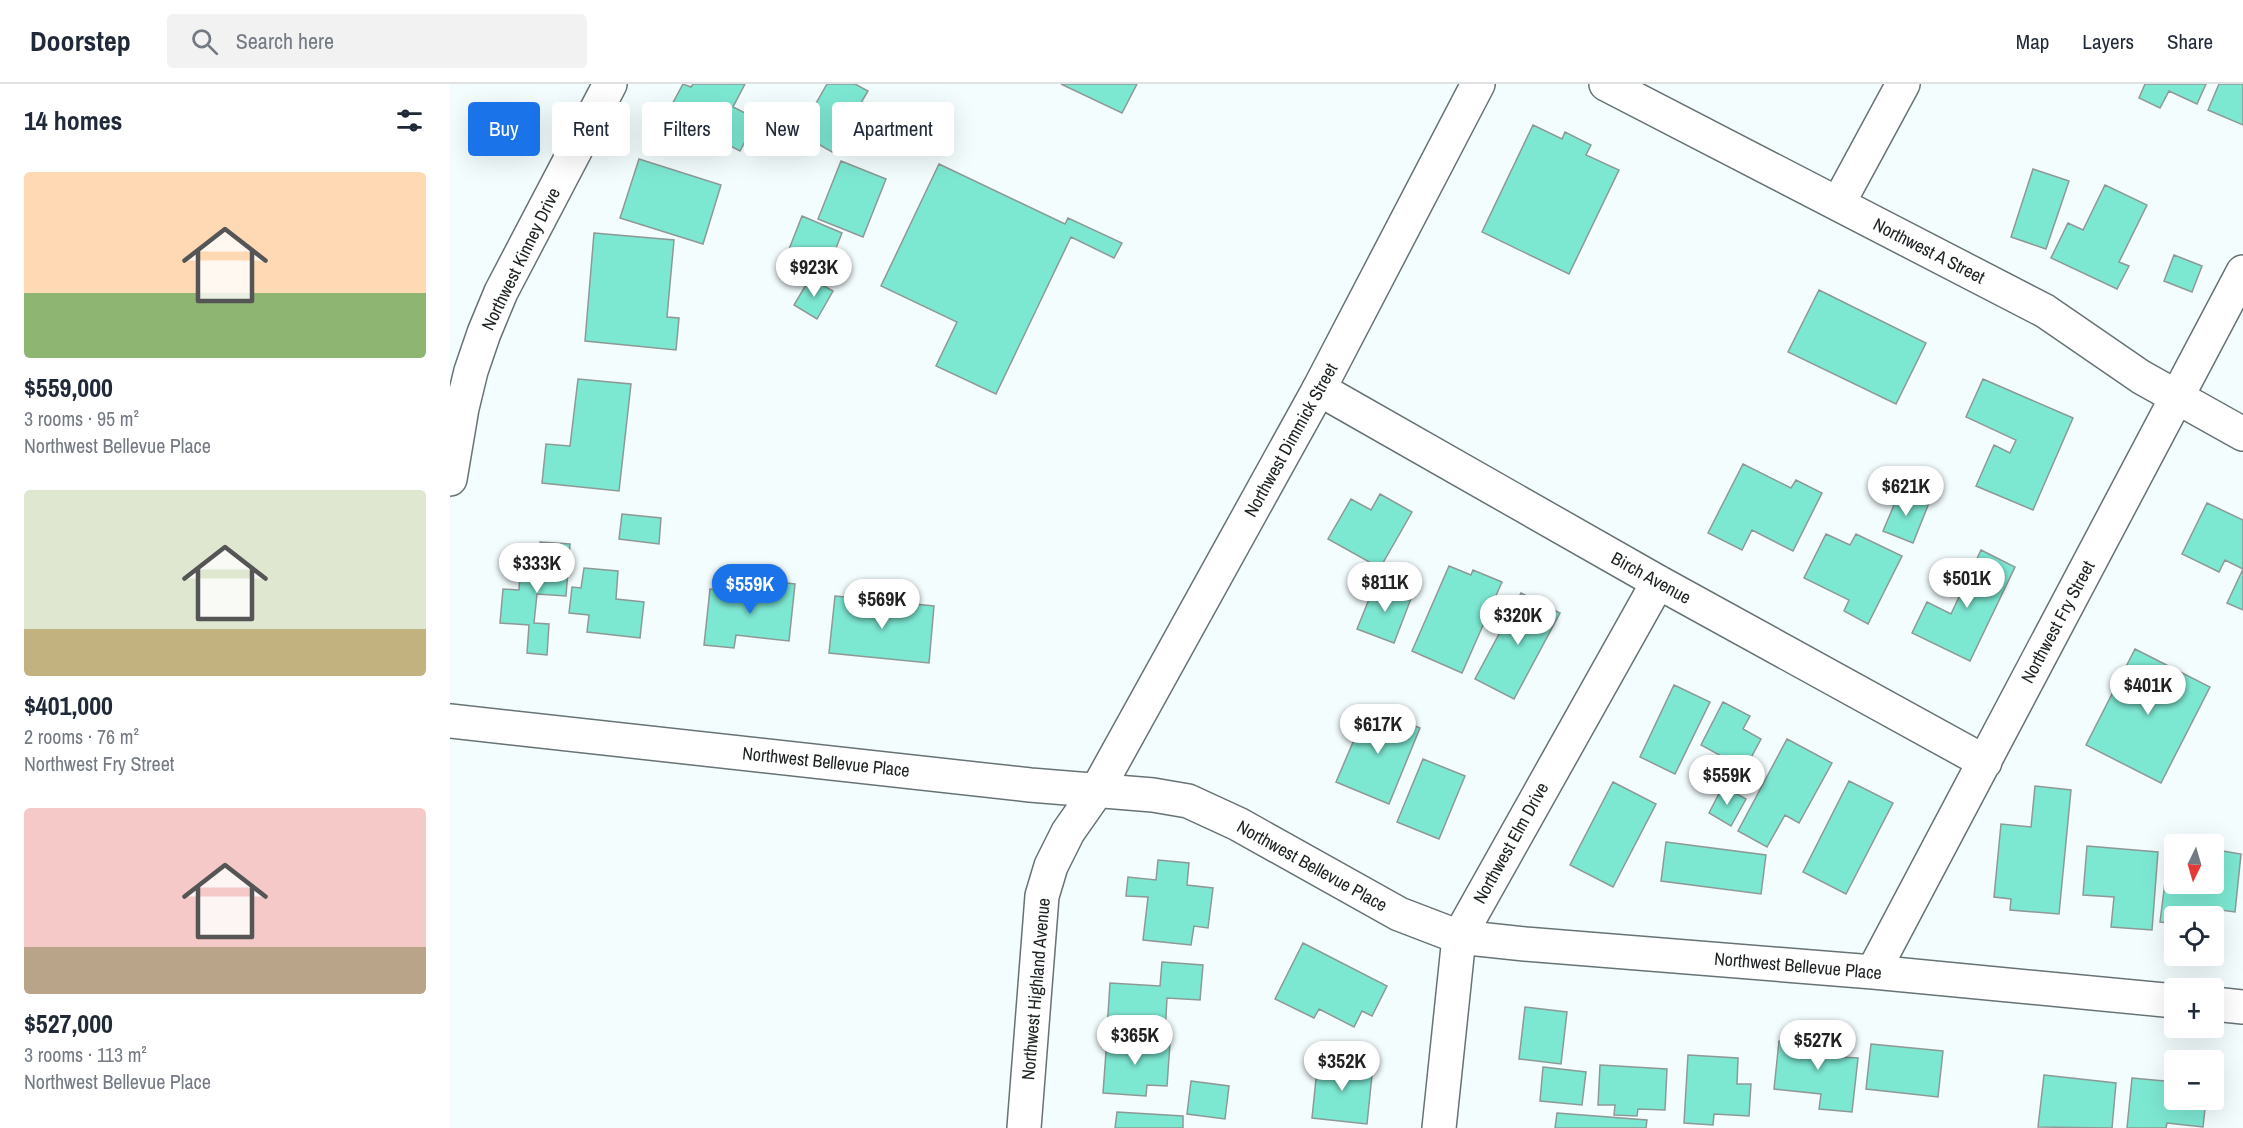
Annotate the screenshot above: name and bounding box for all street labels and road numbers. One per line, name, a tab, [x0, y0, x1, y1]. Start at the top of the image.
street label: Northwest Kinney Drive	[475, 183, 566, 334]
street label: Northwest A Street	[1869, 212, 1989, 289]
street label: Northwest Dimmick Street	[1238, 358, 1343, 521]
street label: Birch Avenue	[1607, 545, 1696, 610]
street label: Northwest Fry Street	[2015, 556, 2100, 687]
street label: Northwest Bellevue Place	[741, 740, 911, 783]
street label: Northwest Elm Drive	[1467, 778, 1554, 908]
street label: Northwest Bellevue Place	[1233, 814, 1392, 917]
street label: Northwest Highland Avenue	[1015, 897, 1056, 1081]
street label: Northwest Bellevue Place	[1713, 946, 1883, 985]

